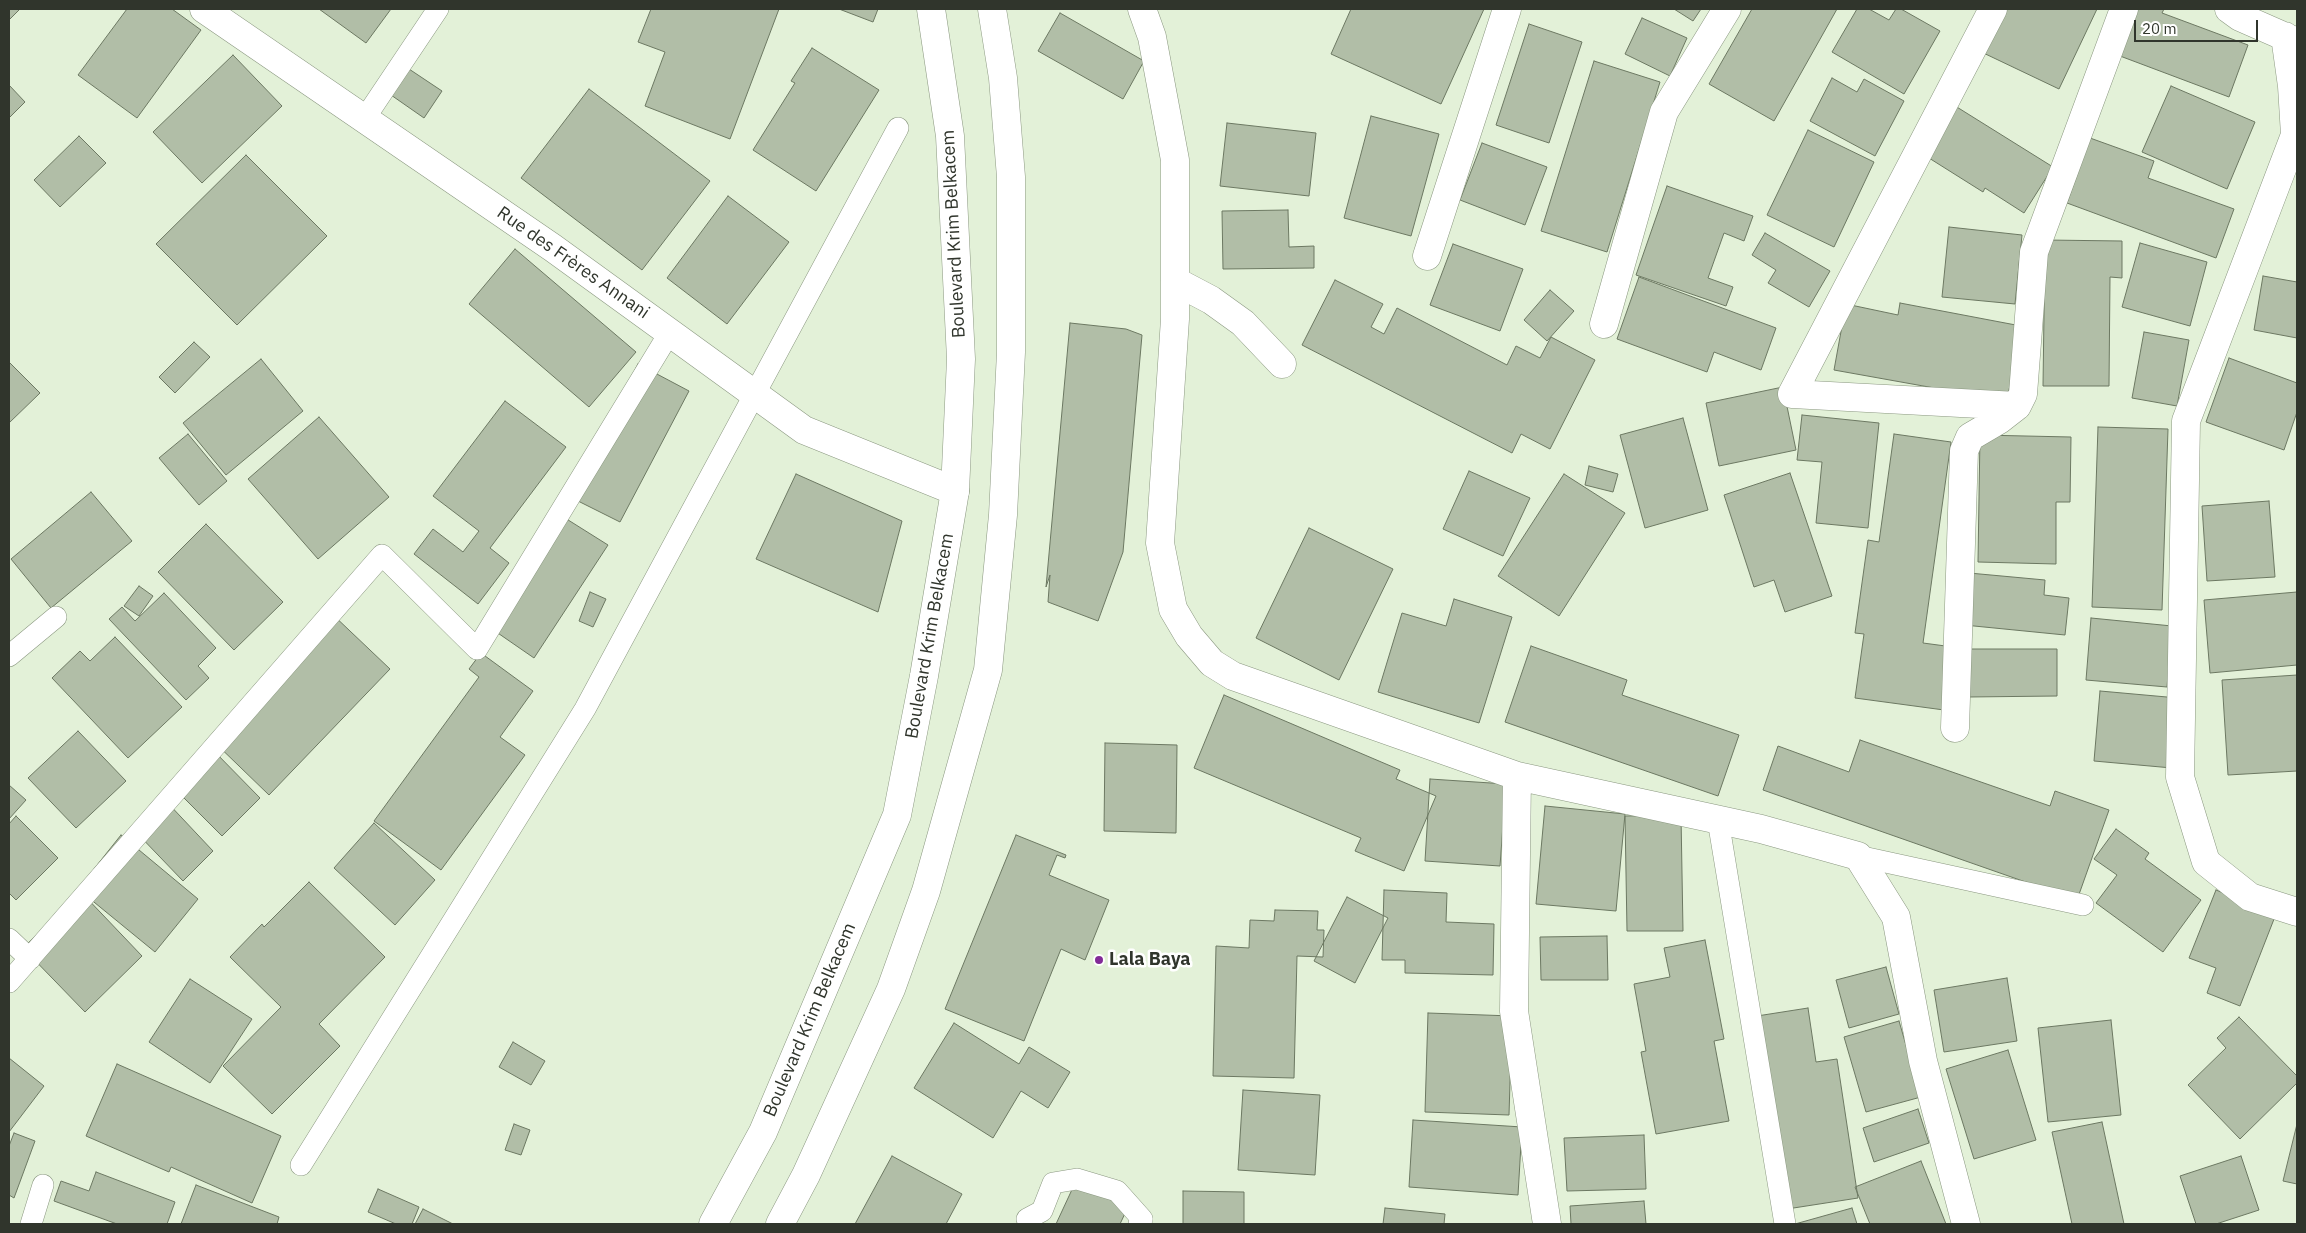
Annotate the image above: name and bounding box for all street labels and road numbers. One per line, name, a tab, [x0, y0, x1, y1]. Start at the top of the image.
street label: Boulevard Krim Belkacem	[938, 129, 970, 339]
street label: Rue des Frères Annani	[493, 202, 653, 324]
street label: Boulevard Krim Belkacem	[901, 531, 959, 741]
street label: Boulevard Krim Belkacem	[759, 920, 861, 1120]

